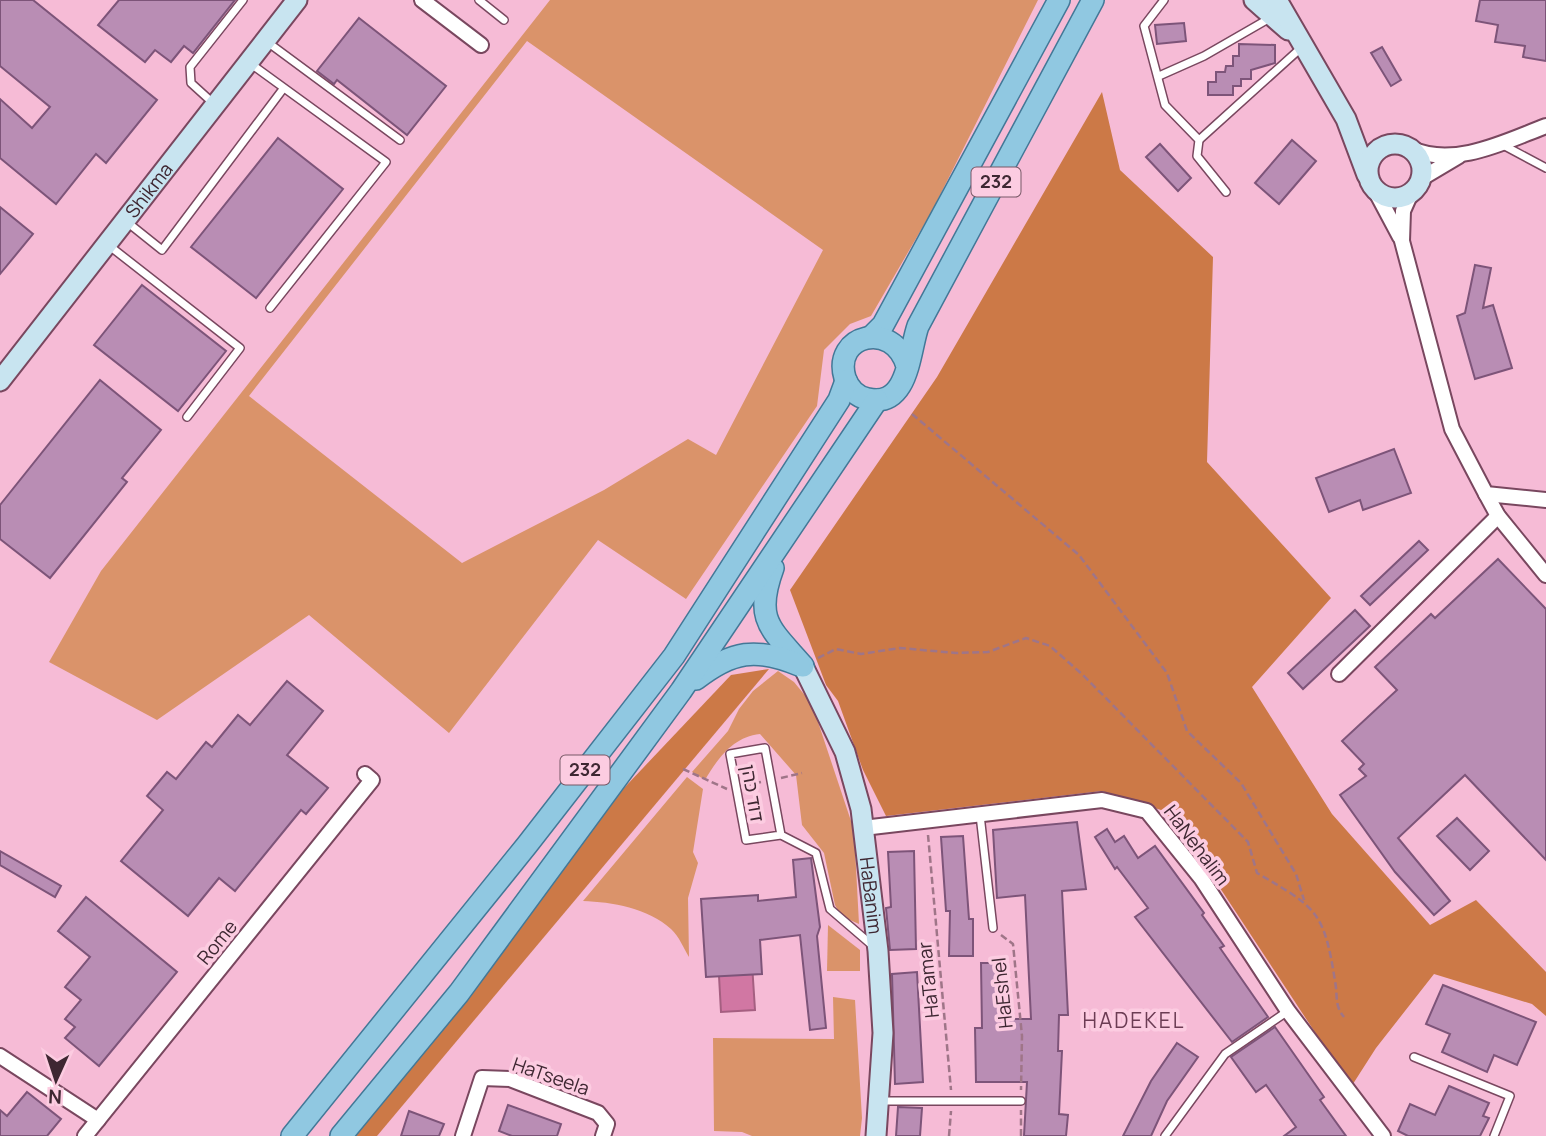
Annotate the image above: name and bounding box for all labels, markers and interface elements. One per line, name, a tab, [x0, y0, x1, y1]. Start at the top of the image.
street label: Shikma	[119, 157, 179, 223]
road number: 232	[972, 168, 1020, 196]
road number: 232	[560, 756, 610, 784]
street label: דוד כהן	[735, 762, 771, 824]
street label: HaNehalim	[1158, 799, 1236, 891]
street label: HaBanim	[854, 855, 889, 936]
street label: Rome	[191, 914, 243, 970]
street label: HaTamar	[911, 940, 945, 1019]
street label: HaEshel	[985, 956, 1019, 1030]
district label: HADEKEL	[1083, 1006, 1185, 1034]
north arrow	[21, 1045, 91, 1115]
street label: HaTseela	[509, 1051, 593, 1101]
text: N	[48, 1084, 63, 1110]

